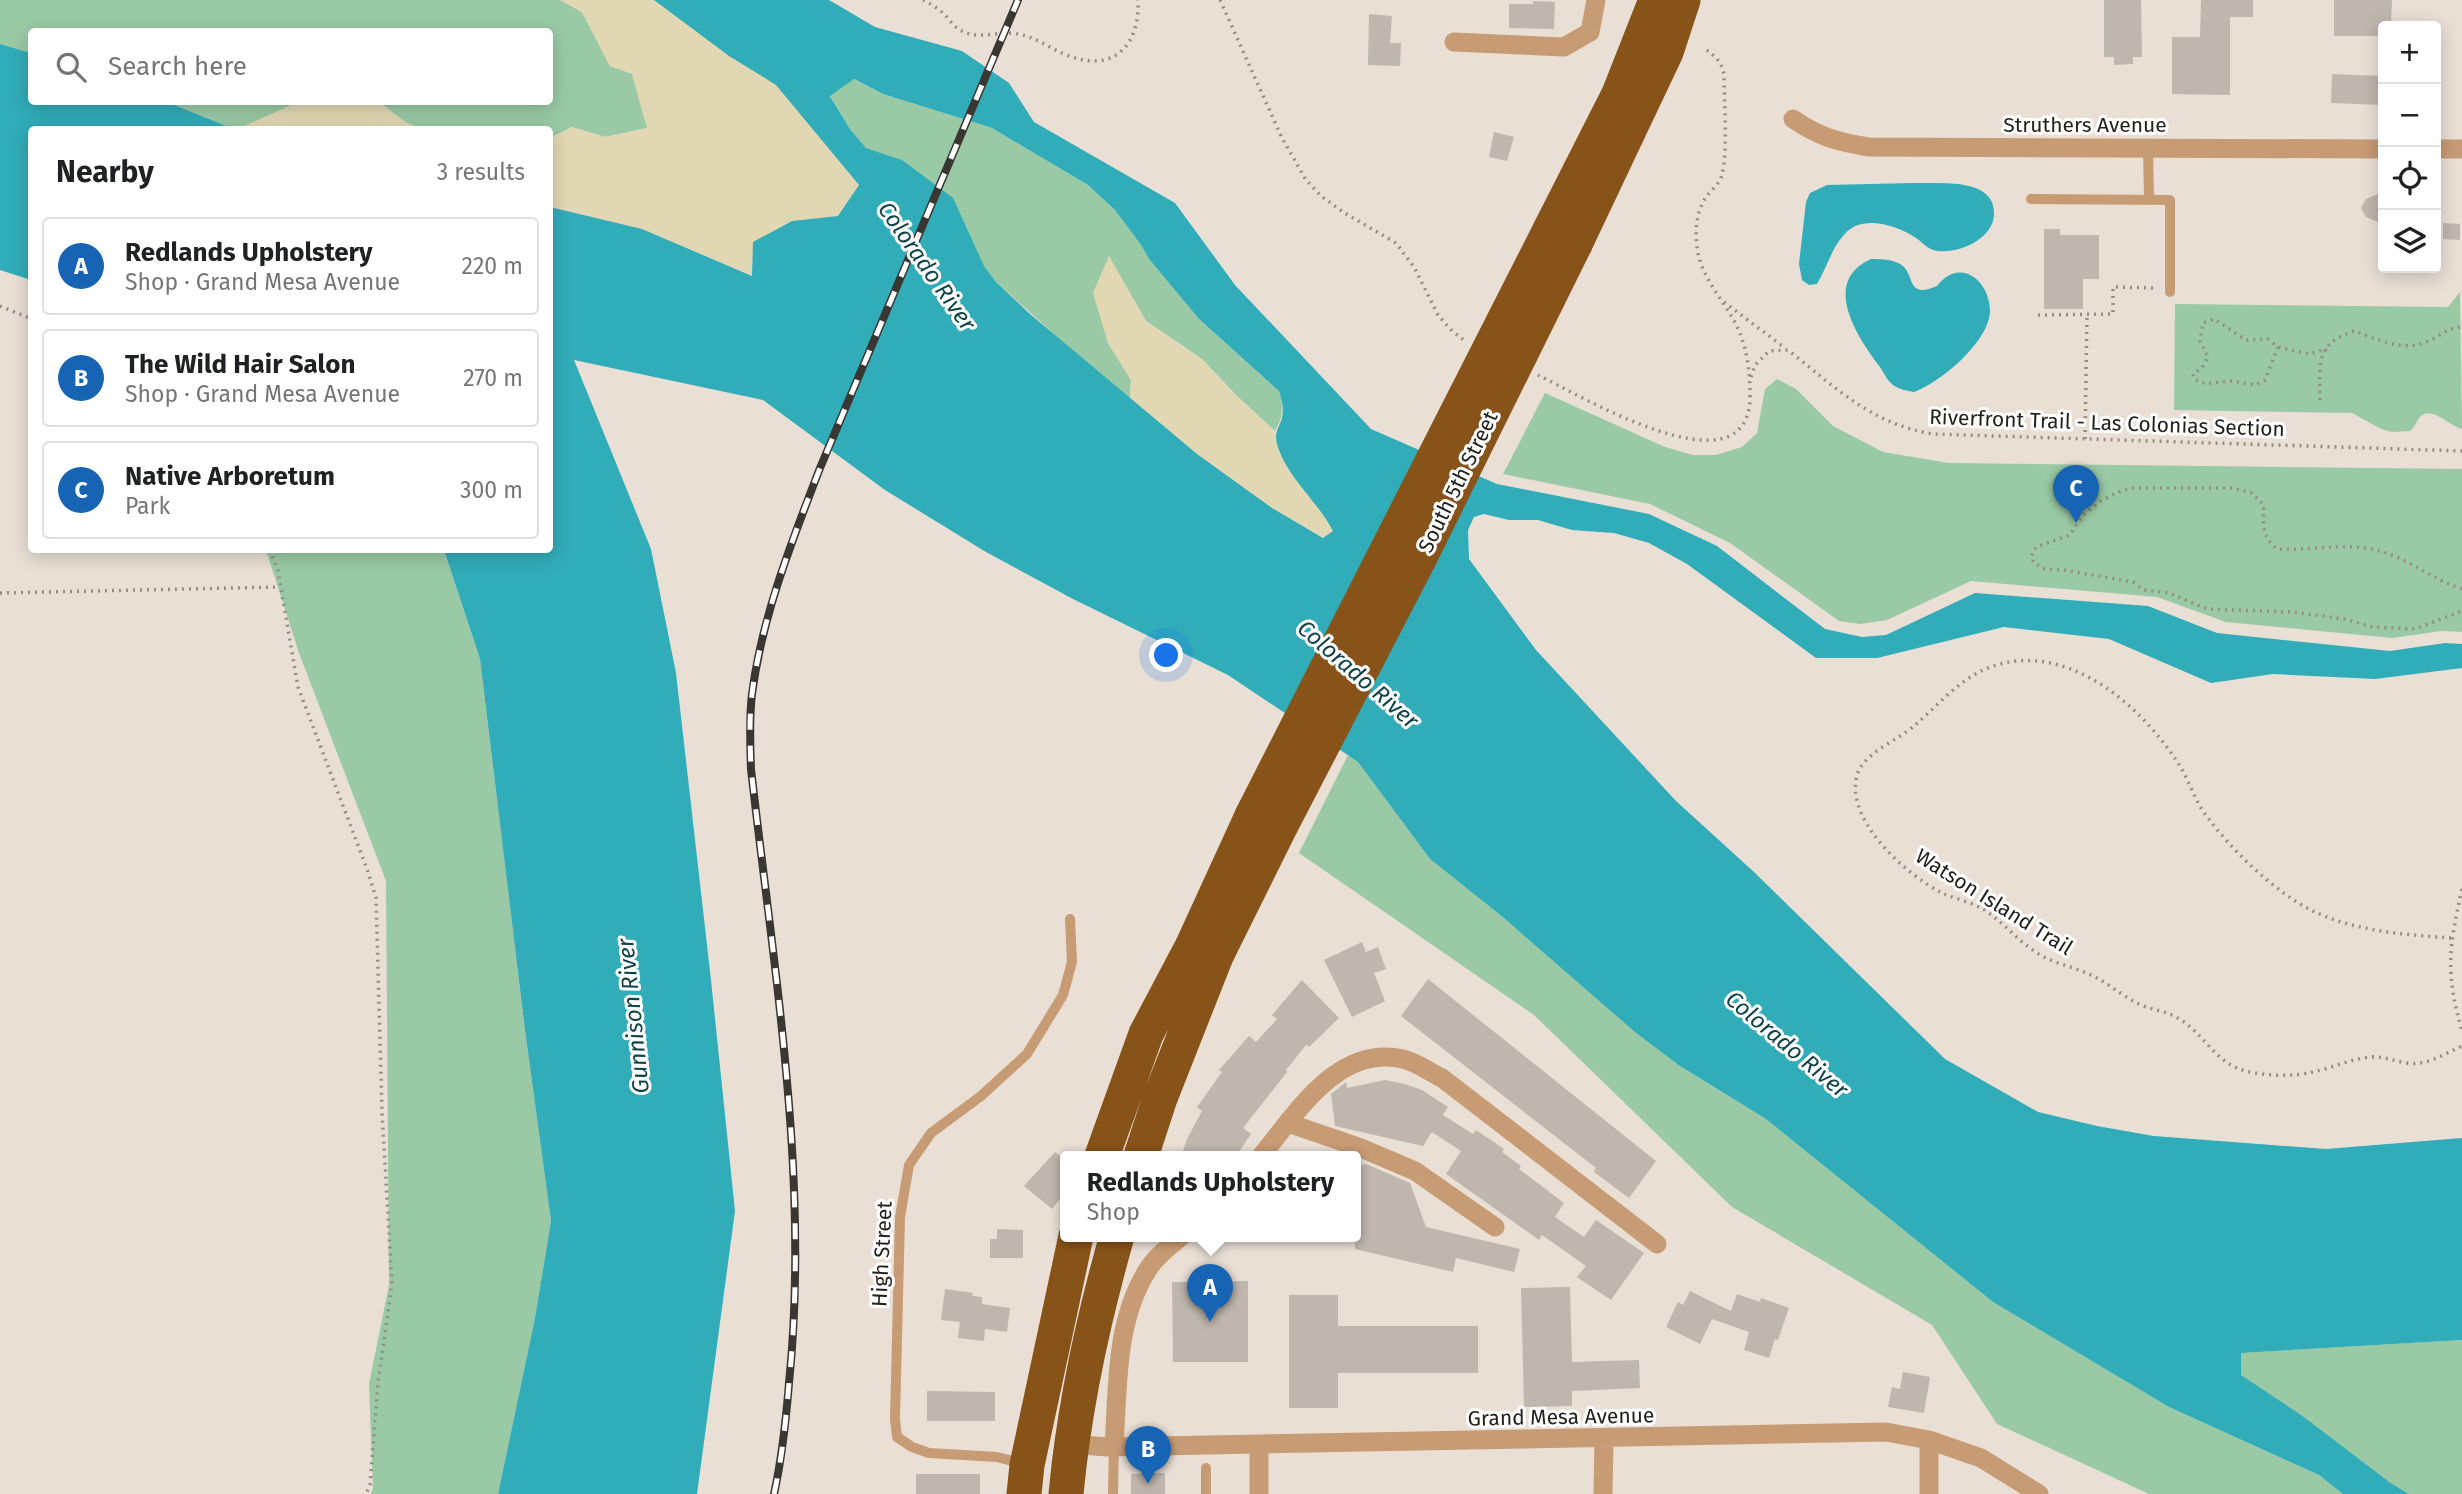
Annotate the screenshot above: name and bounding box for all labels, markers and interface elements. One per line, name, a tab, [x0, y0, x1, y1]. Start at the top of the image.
map controls	[2378, 21, 2441, 273]
button: +	[2378, 21, 2441, 84]
search box	[28, 28, 553, 105]
icon: search	[52, 48, 90, 86]
text: Search here	[108, 51, 247, 82]
button: −	[2378, 84, 2441, 147]
street label: Struthers Avenue	[2003, 112, 2167, 138]
button: locate	[2378, 147, 2441, 210]
text: Nearby	[56, 154, 154, 190]
text: 3 results	[437, 158, 525, 186]
water label: Colorado River	[872, 196, 983, 337]
button: layers	[2378, 210, 2441, 273]
text: Redlands Upholstery	[125, 237, 373, 268]
text: A	[74, 252, 88, 280]
text: 220 m	[462, 252, 523, 280]
text: Shop · Grand Mesa Avenue	[125, 268, 400, 296]
text: The Wild Hair Salon	[125, 349, 355, 380]
text: B	[74, 364, 88, 392]
text: 270 m	[463, 364, 523, 392]
text: Shop · Grand Mesa Avenue	[125, 380, 400, 408]
street label: Riverfront Trail - Las Colonias Section	[1929, 404, 2285, 442]
street label: South 5th Street	[1413, 407, 1504, 557]
text: Native Arboretum	[125, 461, 335, 492]
pin: C	[2053, 465, 2099, 523]
text: C	[74, 476, 88, 504]
text: 300 m	[460, 476, 523, 504]
text: Park	[125, 492, 170, 520]
water label: Colorado River	[1292, 614, 1425, 735]
your location	[1149, 638, 1183, 672]
street label: Watson Island Trail	[1911, 843, 2077, 961]
water label: Gunnison River	[611, 936, 655, 1095]
water label: Colorado River	[1720, 985, 1855, 1104]
popup	[1060, 1151, 1361, 1242]
text: Redlands Upholstery	[1087, 1167, 1334, 1198]
text: Shop	[1087, 1198, 1140, 1226]
street label: High Street	[866, 1200, 898, 1308]
pin: A	[1187, 1264, 1233, 1322]
street label: Grand Mesa Avenue	[1468, 1402, 1654, 1432]
pin: B	[1125, 1426, 1171, 1484]

